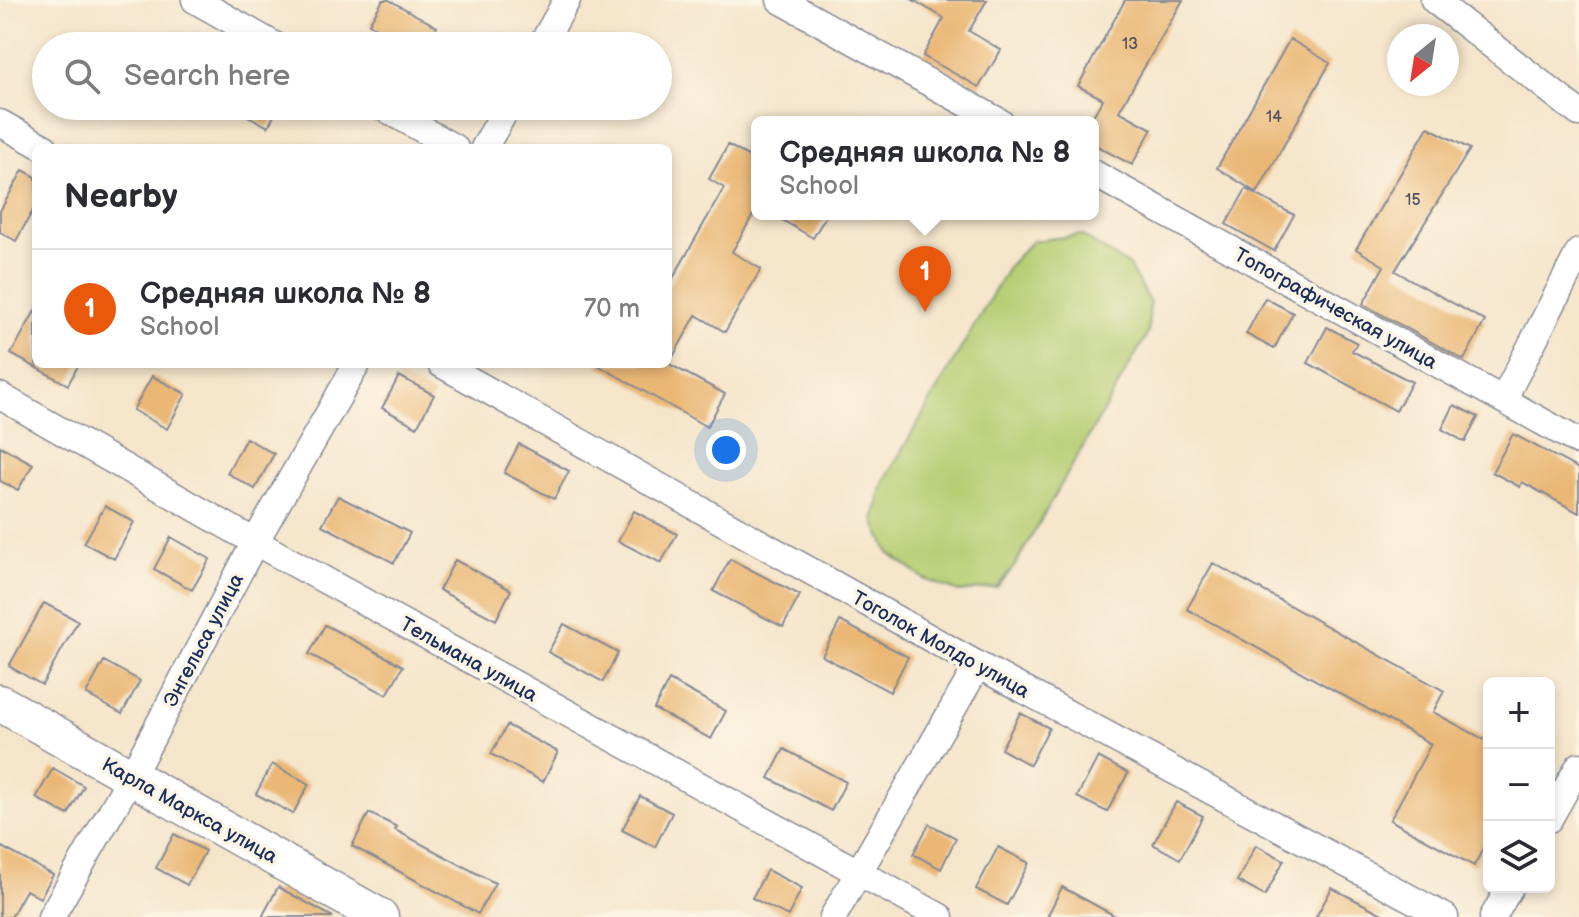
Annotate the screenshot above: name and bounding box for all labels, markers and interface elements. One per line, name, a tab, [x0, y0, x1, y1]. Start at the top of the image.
north arrow	[1387, 24, 1459, 96]
search box	[32, 32, 672, 120]
house number: 13	[1122, 35, 1138, 54]
icon: search	[60, 54, 104, 98]
text: Search here	[124, 58, 290, 94]
house number: 14	[1266, 108, 1282, 127]
popup	[751, 116, 1099, 220]
text: Средняя школа № 8	[779, 135, 1071, 171]
text: School	[779, 171, 859, 202]
text: Nearby	[64, 176, 178, 217]
house number: 15	[1405, 191, 1421, 210]
street label: Топографическая улица	[1230, 243, 1441, 375]
pin: 1	[899, 246, 951, 312]
text: Средняя школа № 8	[140, 276, 431, 312]
text: 1	[85, 294, 95, 325]
text: 70 m	[583, 294, 640, 325]
text: School	[140, 312, 219, 343]
your location	[706, 430, 746, 470]
street label: Энгельса улица	[159, 570, 249, 711]
street label: Тоголок Молдо улица	[848, 586, 1034, 704]
street label: Тельмана улица	[396, 612, 541, 708]
map controls	[1483, 677, 1555, 893]
button: +	[1483, 677, 1555, 749]
button: −	[1483, 749, 1555, 821]
street label: Карла Маркса улица	[98, 753, 282, 869]
button: layers	[1483, 821, 1555, 893]

